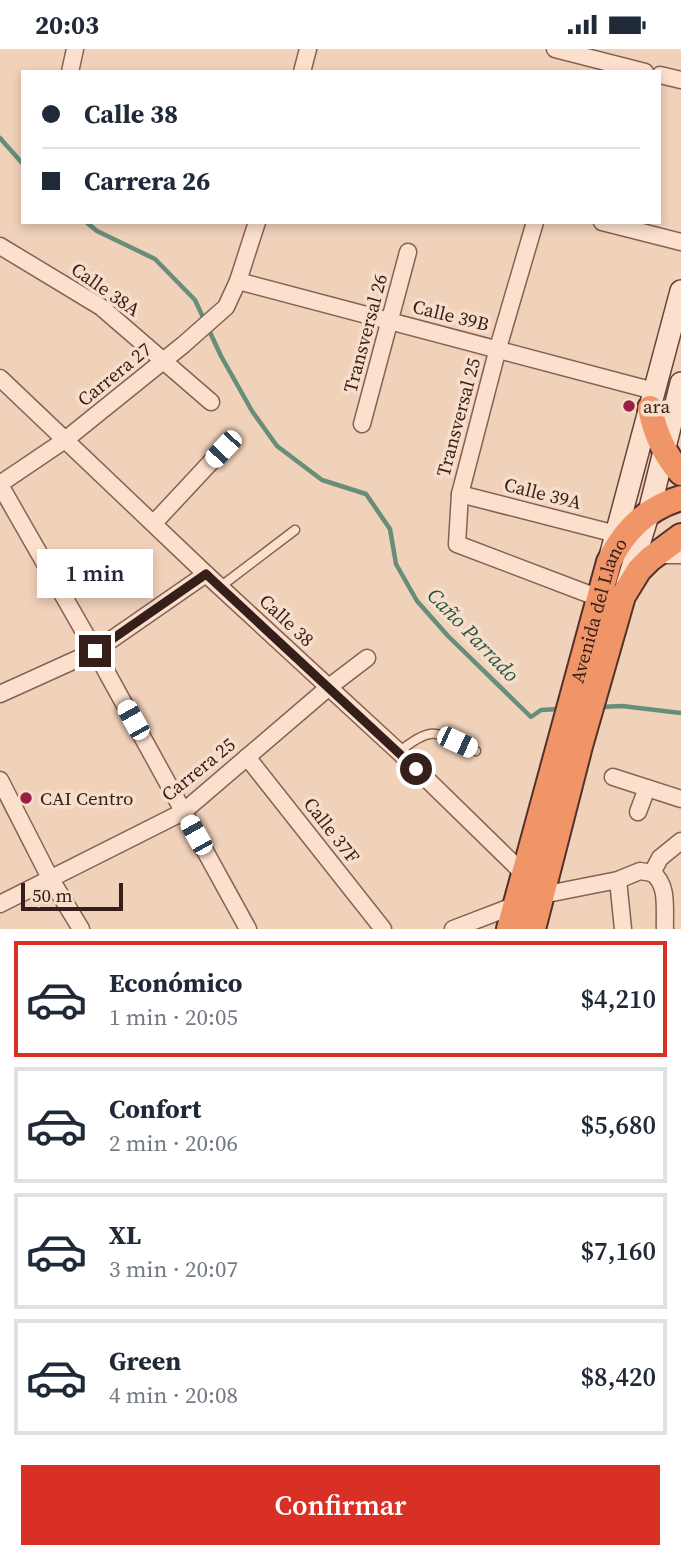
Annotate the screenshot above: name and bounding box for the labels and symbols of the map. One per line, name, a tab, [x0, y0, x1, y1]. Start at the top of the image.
street label: Calle 38A	[66, 256, 146, 322]
street label: Transversal 26	[337, 271, 393, 395]
street label: Calle 39B	[410, 293, 492, 337]
street label: Carrera 27	[72, 336, 156, 412]
street label: Transversal 25	[430, 355, 486, 479]
place label: ara	[643, 393, 670, 419]
marker: ara	[621, 398, 637, 414]
car	[201, 426, 246, 472]
street label: Calle 39A	[502, 471, 585, 515]
street label: Avenida del Llano	[564, 532, 633, 686]
callout: 1 min	[37, 549, 153, 599]
water label: Caño Parrado	[421, 581, 526, 688]
street label: Calle 38	[254, 588, 320, 652]
route end	[79, 635, 111, 667]
car	[114, 697, 153, 743]
car	[434, 724, 481, 760]
street label: Carrera 25	[156, 731, 240, 807]
route start	[400, 753, 432, 785]
place label: CAI Centro	[40, 785, 133, 811]
marker: CAI Centro	[18, 790, 34, 806]
street label: Calle 37F	[298, 792, 366, 868]
car	[177, 812, 216, 858]
scale bar	[21, 880, 122, 912]

